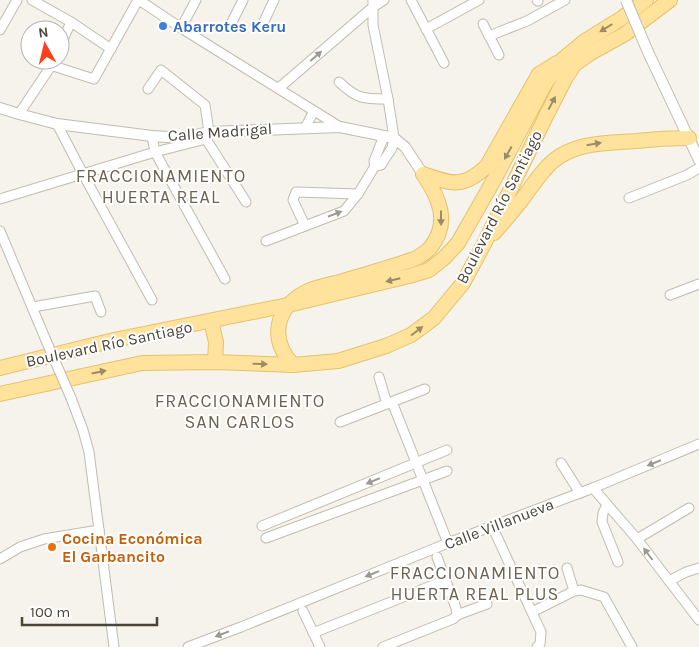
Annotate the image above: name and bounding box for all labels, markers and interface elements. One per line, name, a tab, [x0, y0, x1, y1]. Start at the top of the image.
place label: Abarrotes Keru	[173, 17, 286, 36]
north arrow	[20, 20, 70, 70]
marker: Abarrotes Keru	[157, 20, 169, 32]
one-way arrow	[599, 23, 612, 33]
text: N	[37, 24, 49, 42]
one-way arrow	[309, 51, 322, 62]
one-way arrow	[548, 96, 556, 111]
street label: Calle Madrigal	[167, 119, 273, 145]
street label: Boulevard Río Santiago	[452, 127, 546, 287]
one-way arrow	[587, 140, 603, 148]
one-way arrow	[504, 146, 512, 161]
district label: FRACCIONAMIENTO HUERTA REAL	[76, 165, 246, 208]
one-way arrow	[328, 210, 342, 218]
one-way arrow	[437, 211, 445, 227]
one-way arrow	[385, 276, 400, 284]
street label: Boulevard Río Santiago	[24, 317, 194, 371]
one-way arrow	[410, 326, 424, 336]
one-way arrow	[253, 360, 269, 368]
one-way arrow	[91, 368, 107, 376]
district label: FRACCIONAMIENTO SAN CARLOS	[155, 390, 325, 433]
one-way arrow	[646, 459, 661, 467]
one-way arrow	[365, 477, 380, 485]
street label: Calle Villanueva	[442, 494, 556, 554]
place label: Cocina Económica El Garbancito	[62, 529, 203, 566]
marker: Cocina Económica El Garbancito	[46, 541, 58, 553]
one-way arrow	[643, 547, 653, 561]
district label: FRACCIONAMIENTO HUERTA REAL PLUS	[390, 562, 560, 605]
one-way arrow	[365, 570, 380, 578]
scale bar	[22, 594, 158, 626]
text: 100 m	[30, 603, 70, 621]
one-way arrow	[214, 631, 229, 638]

